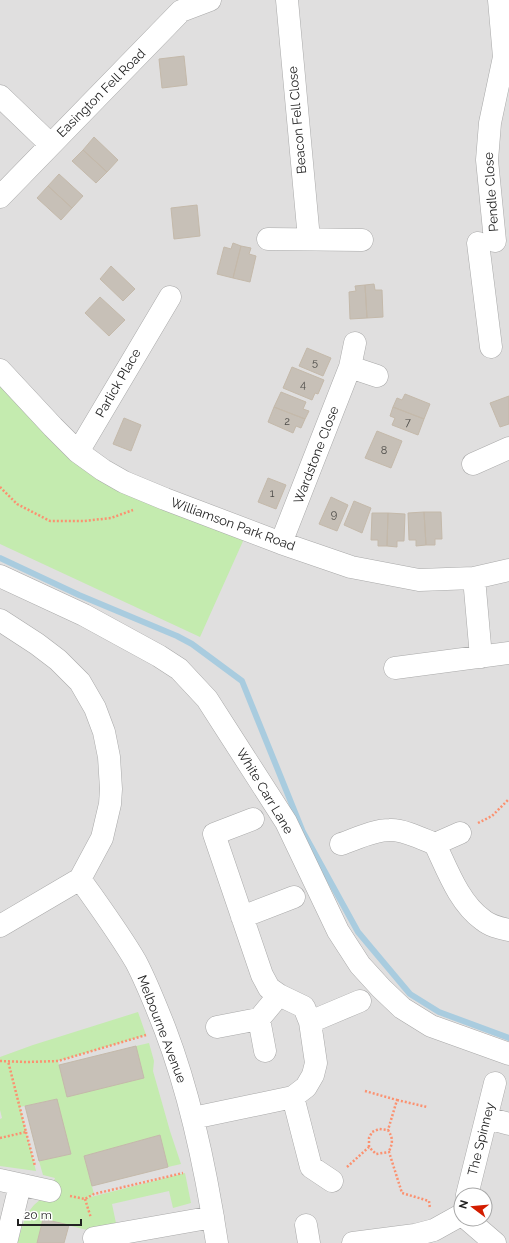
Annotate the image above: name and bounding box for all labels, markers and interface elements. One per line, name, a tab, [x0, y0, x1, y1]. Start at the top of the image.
street label: Easington Fell Road	[54, 46, 148, 140]
street label: Beacon Fell Close	[285, 65, 309, 174]
street label: Pendle Close	[481, 151, 501, 232]
street label: Parlick Place	[92, 346, 144, 420]
house number: 5	[312, 356, 318, 369]
house number: 4	[300, 378, 306, 391]
street label: Wardstone Close	[290, 404, 342, 506]
house number: 2	[284, 415, 290, 428]
house number: 7	[405, 416, 411, 429]
house number: 8	[381, 444, 387, 457]
house number: 1	[270, 487, 275, 500]
street label: Williamson Park Road	[169, 494, 297, 554]
house number: 9	[331, 508, 337, 521]
street label: White Carr Lane	[234, 745, 297, 837]
street label: Melbourne Avenue	[135, 973, 190, 1085]
street label: The Spinney	[465, 1101, 497, 1177]
north arrow	[453, 1187, 493, 1227]
text: N	[456, 1199, 471, 1210]
scale bar	[18, 1201, 81, 1227]
text: 20 m	[24, 1208, 52, 1222]

